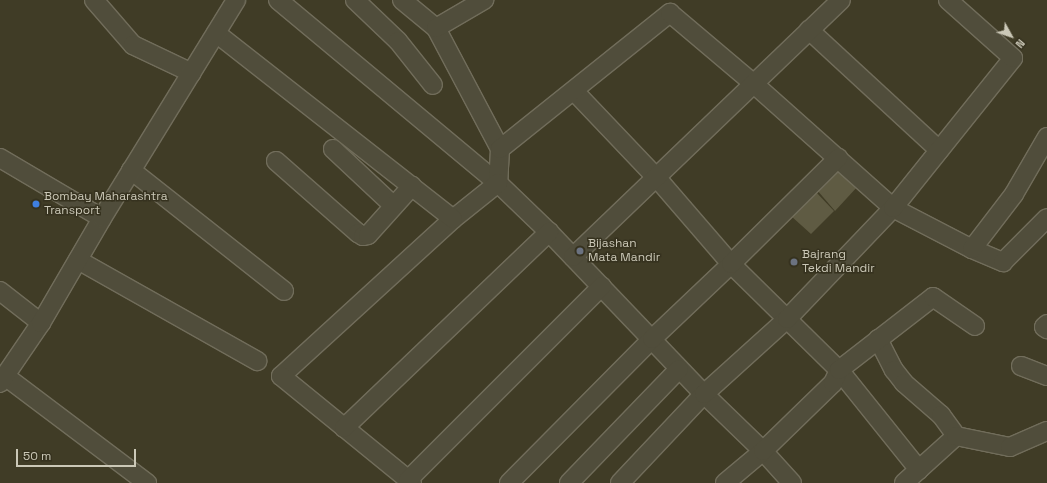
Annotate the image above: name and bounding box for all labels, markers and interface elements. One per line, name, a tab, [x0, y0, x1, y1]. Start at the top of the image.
north arrow	[991, 16, 1031, 56]
text: N	[1012, 36, 1028, 51]
place label: Bombay Maharashtra Transport	[44, 190, 168, 218]
marker: Bombay Maharashtra Transport	[31, 199, 41, 209]
place label: Bijashan Mata Mandir	[588, 237, 660, 265]
marker: Bijashan Mata Mandir	[575, 246, 585, 256]
place label: Bajrang Tekdi Mandir	[802, 248, 875, 276]
marker: Bajrang Tekdi Mandir	[789, 257, 799, 267]
scale bar	[18, 441, 138, 467]
text: 50 m	[23, 448, 51, 464]

